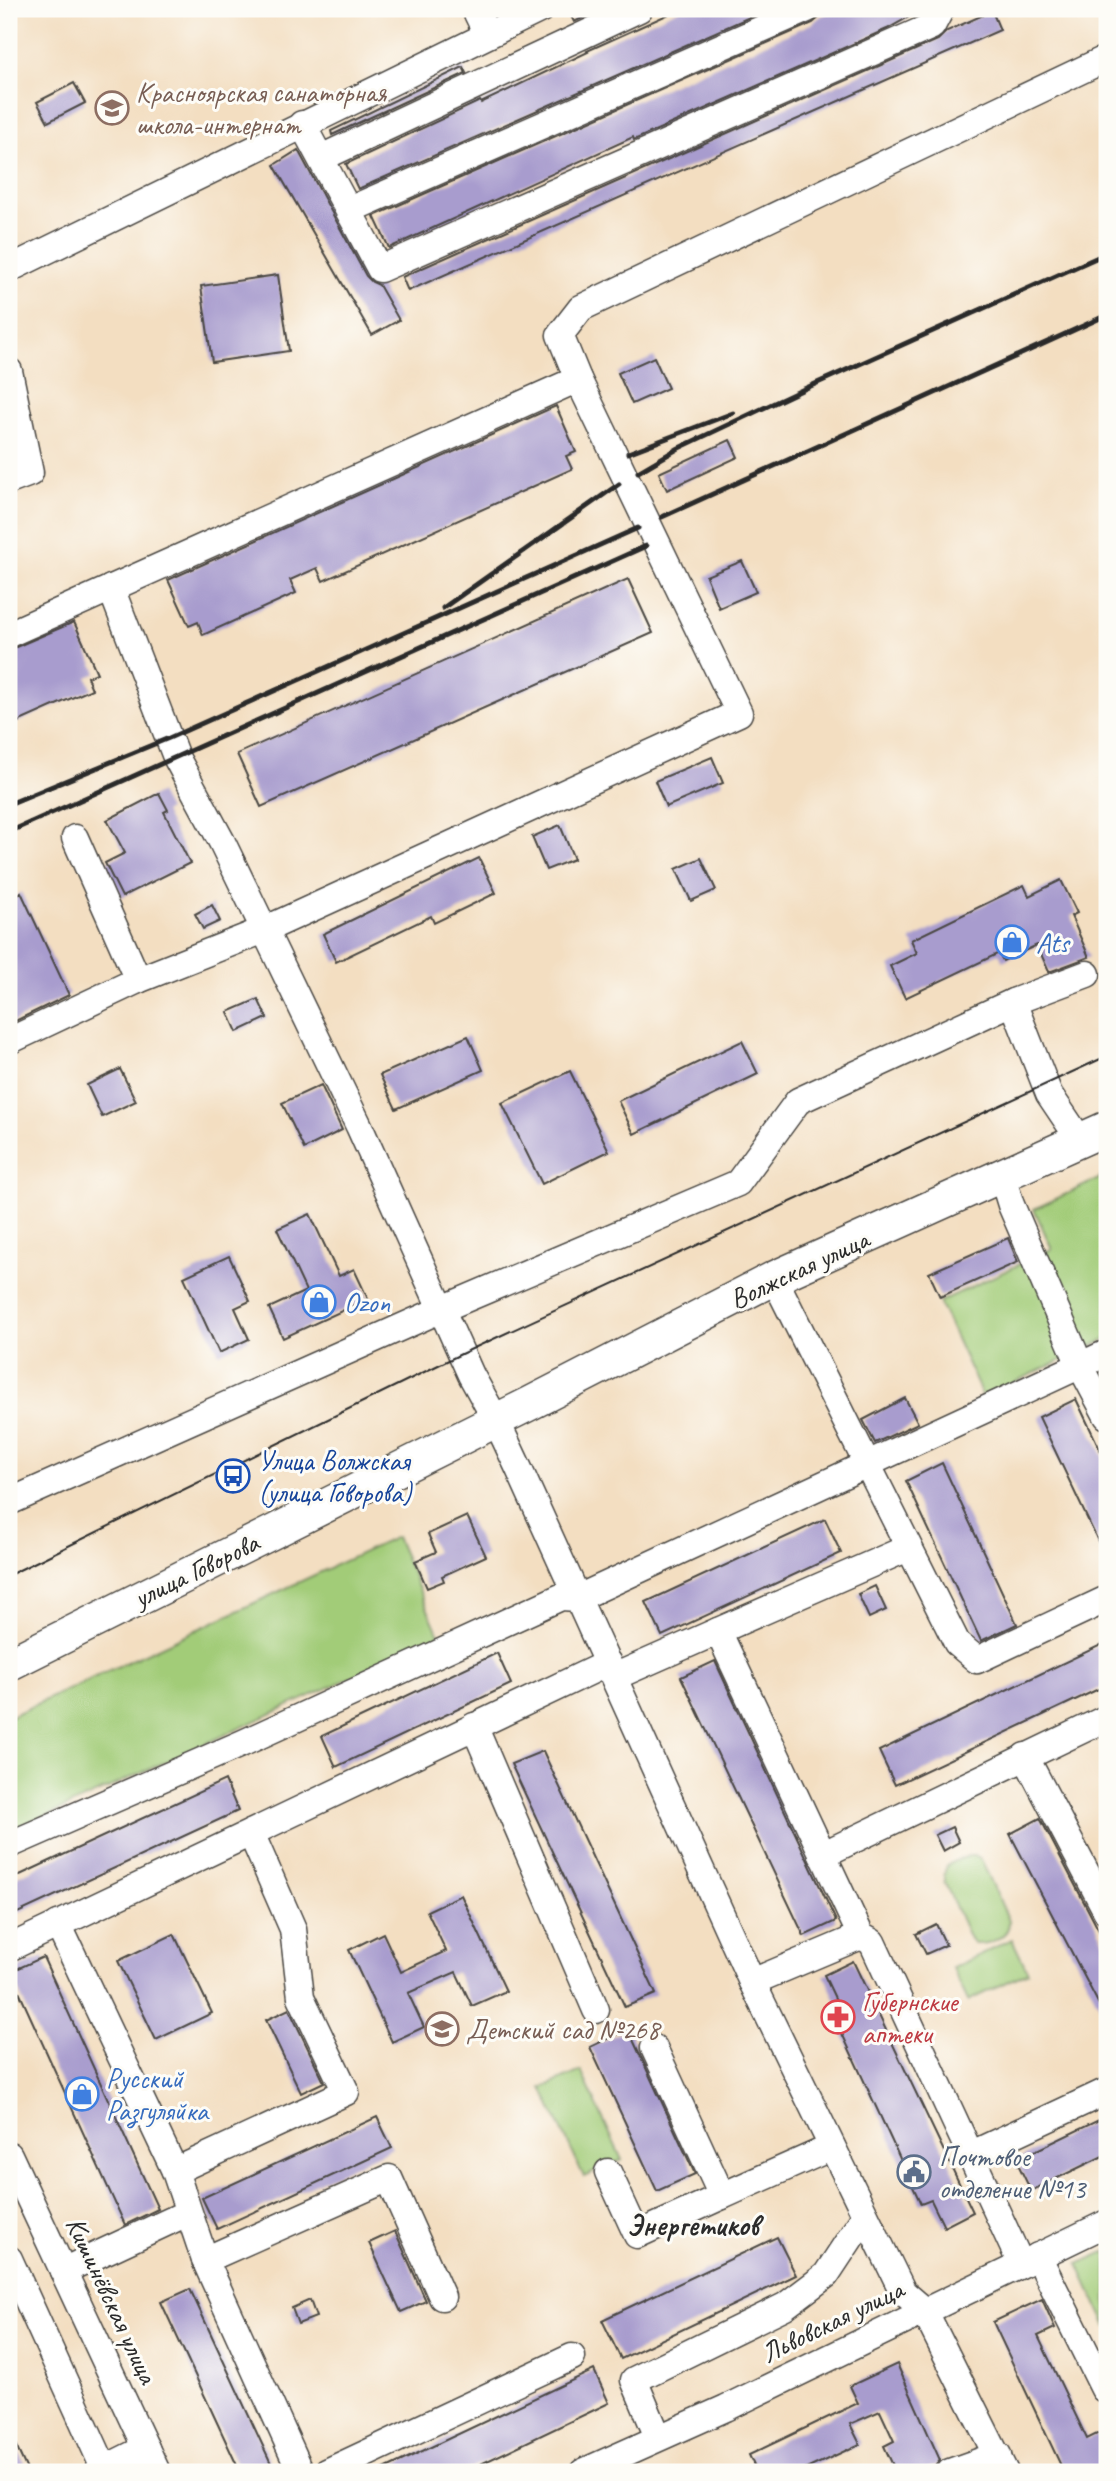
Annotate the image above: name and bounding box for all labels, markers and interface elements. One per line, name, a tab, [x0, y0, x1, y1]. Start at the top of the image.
place label: Красноярская санаторная школа-интернат	[136, 75, 387, 142]
school or university icon: Красноярская санаторная школа-интернат	[93, 89, 131, 127]
shop icon: Ats	[993, 923, 1031, 961]
place label: Ats	[1036, 925, 1071, 960]
street label: Волжская улица	[724, 1220, 876, 1316]
shop icon: Ozon	[300, 1283, 338, 1321]
place label: Ozon	[344, 1285, 390, 1320]
place label: Улица Волжская (улица Говорова)	[258, 1443, 413, 1510]
bus stop icon: Улица Волжская (улица Говорова)	[214, 1457, 252, 1495]
street label: улица Говорова	[126, 1524, 266, 1616]
place label: Губернские аптеки	[862, 1984, 959, 2051]
pharmacy icon: Губернские аптеки	[819, 1998, 857, 2036]
school or university icon: Детский сад №268	[423, 2010, 461, 2048]
place label: Детский сад №268	[466, 2012, 662, 2047]
place label: Русский Разгуляйка	[106, 2061, 210, 2129]
shop icon: Русский Разгуляйка	[63, 2075, 101, 2113]
place label: Почтовое отделение №13	[939, 2139, 1088, 2206]
public building icon: Почтовое отделение №13	[895, 2153, 933, 2191]
district label: Энергетиков	[627, 2206, 765, 2244]
street label: Кишинёвская улица	[58, 2211, 167, 2390]
street label: Львовская улица	[755, 2270, 911, 2371]

